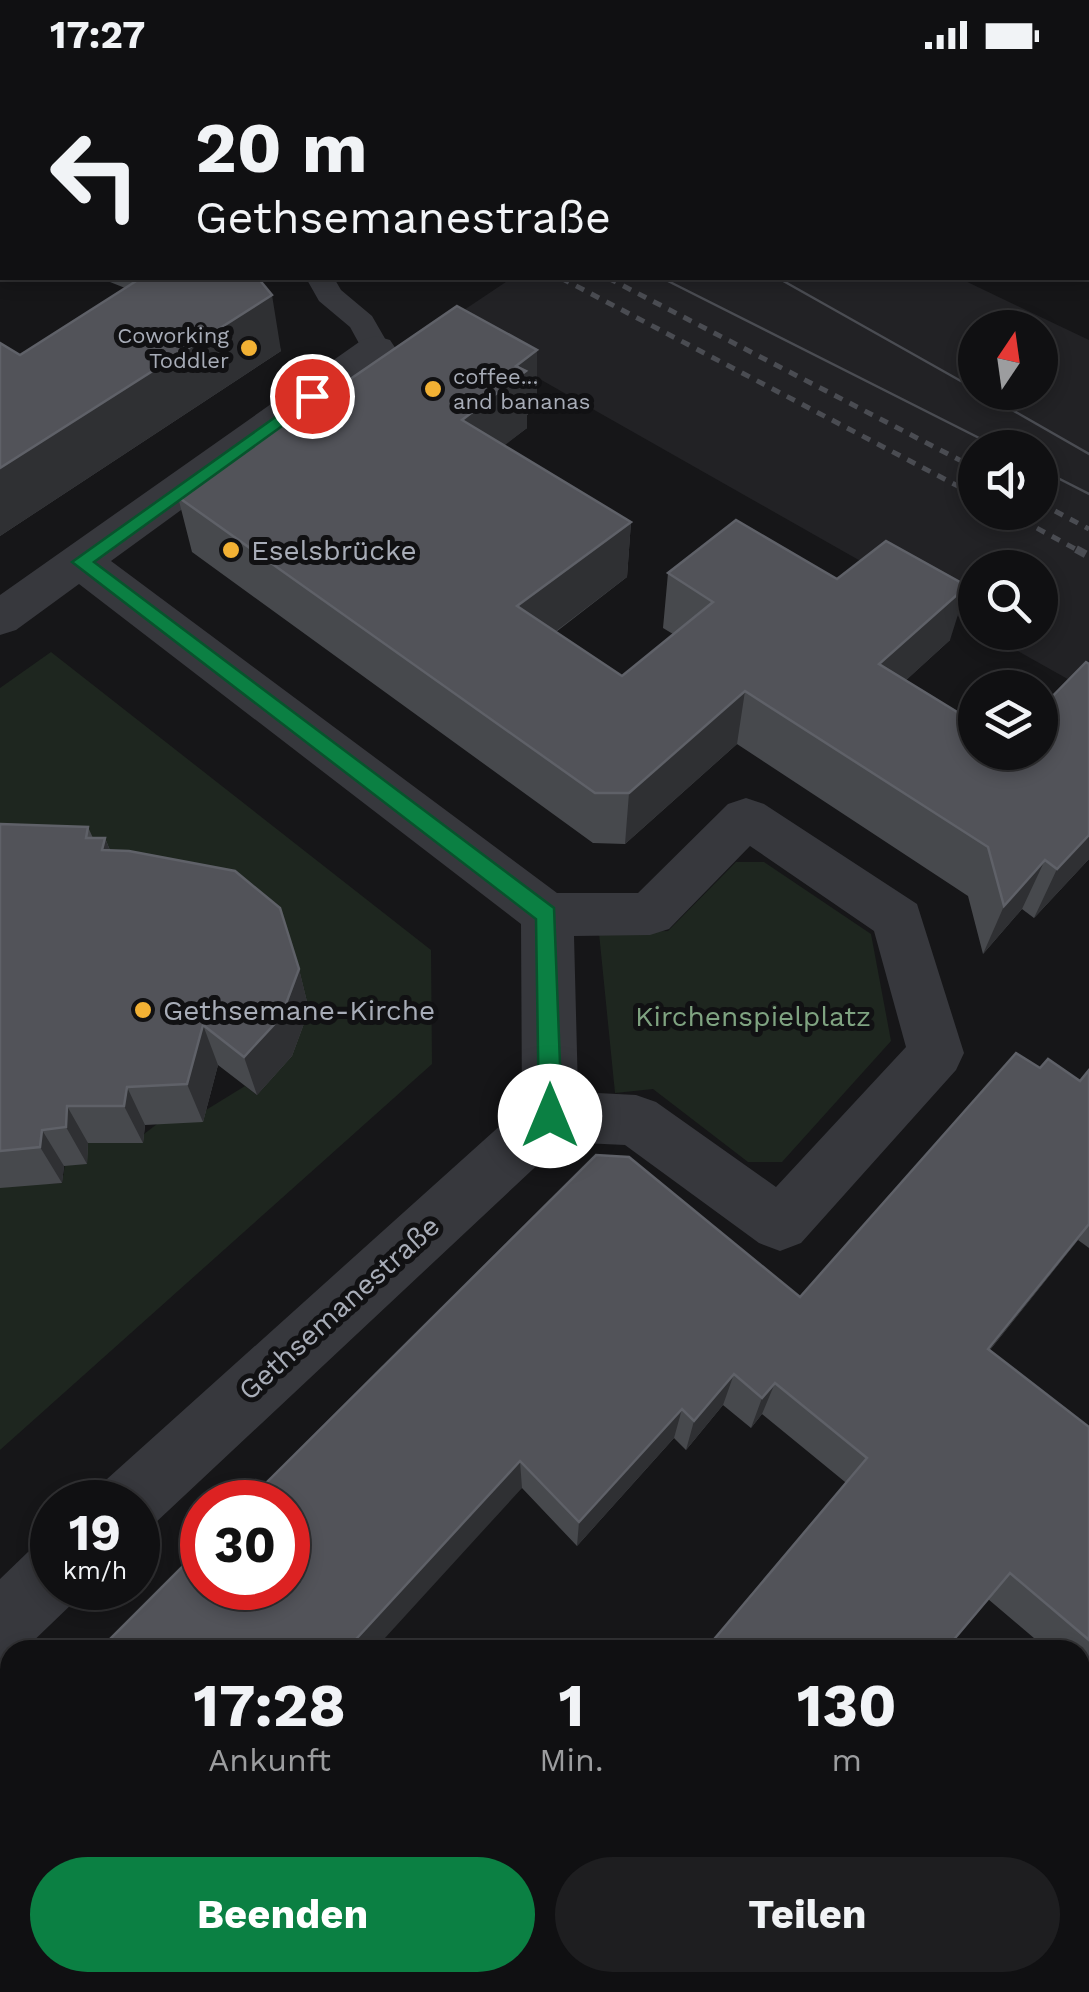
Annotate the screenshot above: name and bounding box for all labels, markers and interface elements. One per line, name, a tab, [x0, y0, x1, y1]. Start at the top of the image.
text: 17:27	[50, 13, 145, 57]
text: 20 m	[195, 107, 368, 189]
icon: left	[30, 110, 160, 240]
text: Gethsemanestraße	[195, 191, 611, 244]
north arrow	[958, 310, 1058, 410]
map controls	[958, 310, 1058, 770]
place label: Coworking Toddler	[117, 323, 229, 373]
marker: Coworking Toddler	[238, 337, 260, 359]
pin	[270, 354, 355, 439]
place label: coffee... and bananas	[453, 364, 590, 414]
icon: arrive	[285, 369, 340, 424]
marker: coffee... and bananas	[422, 378, 444, 400]
button: sound	[958, 430, 1058, 530]
place label: Eselsbrücke	[251, 534, 417, 567]
marker: Eselsbrücke	[220, 539, 242, 561]
button: search	[958, 550, 1058, 650]
button: layers	[958, 670, 1058, 770]
place label: Gethsemane-Kirche	[163, 994, 435, 1027]
marker: Gethsemane-Kirche	[132, 999, 154, 1021]
park label: Kirchenspielplatz	[635, 1000, 871, 1033]
position arrow	[498, 1064, 602, 1168]
street label: Gethsemanestraße	[232, 1209, 446, 1407]
speed limit sign: 30	[180, 1480, 310, 1610]
text: 19	[69, 1503, 121, 1562]
text: km/h	[63, 1556, 127, 1585]
text: 17:28	[193, 1670, 346, 1741]
text: 1	[558, 1670, 584, 1741]
text: 130	[797, 1670, 897, 1741]
text: Ankunft	[208, 1741, 331, 1779]
text: Min.	[539, 1741, 603, 1779]
text: m	[831, 1741, 862, 1779]
button: Beenden	[30, 1857, 535, 1972]
button: Teilen	[555, 1857, 1060, 1972]

